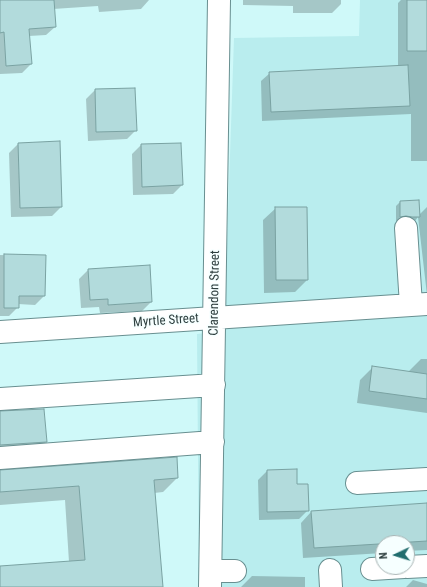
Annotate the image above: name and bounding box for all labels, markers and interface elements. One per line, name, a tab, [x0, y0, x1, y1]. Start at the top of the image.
street label: Clarendon Street	[206, 250, 224, 336]
street label: Myrtle Street	[133, 311, 199, 331]
north arrow	[375, 535, 415, 575]
text: N	[377, 552, 390, 560]

